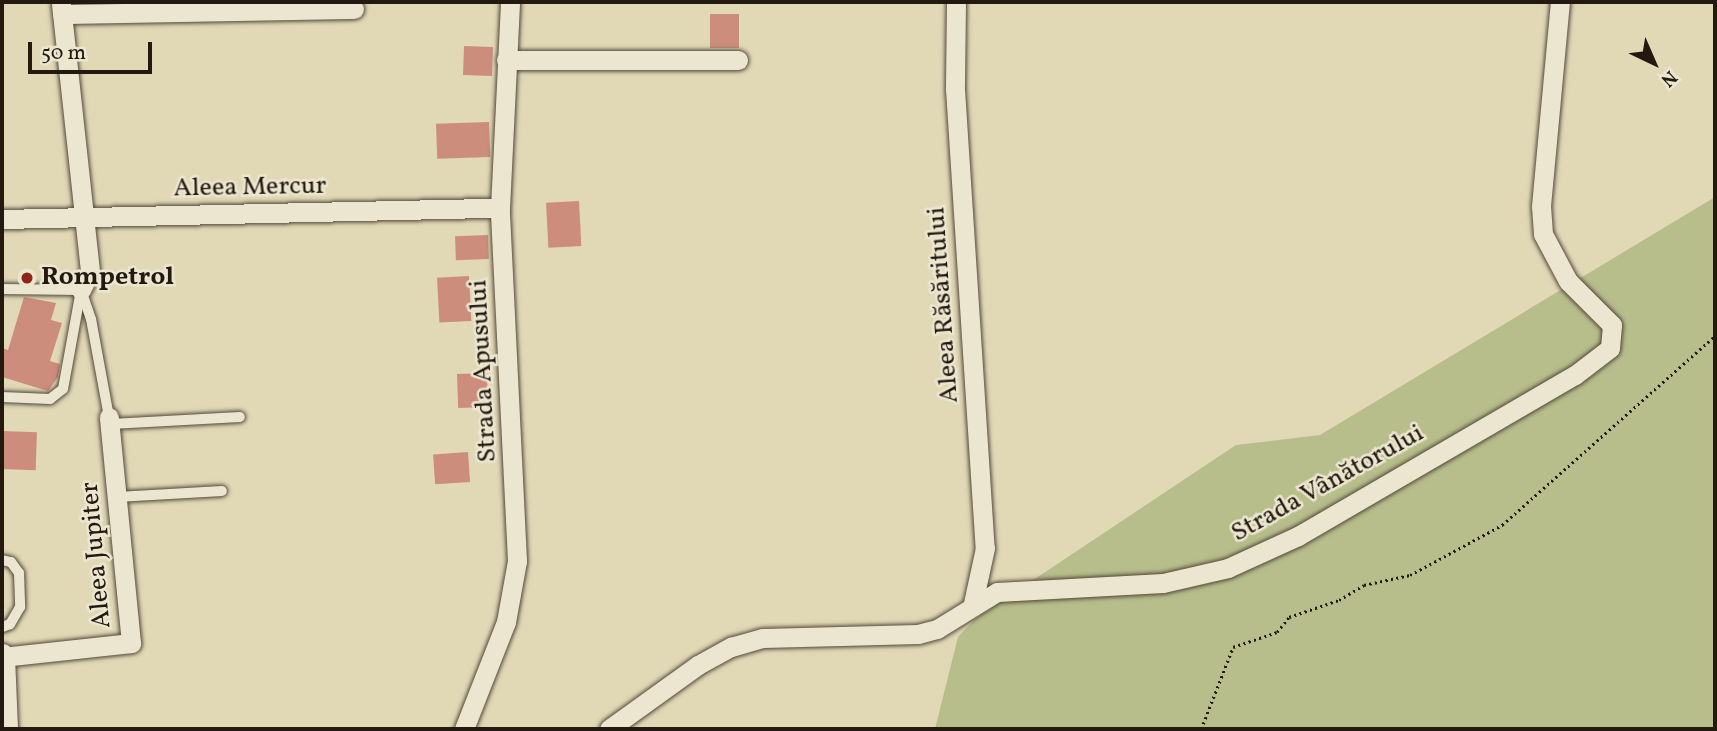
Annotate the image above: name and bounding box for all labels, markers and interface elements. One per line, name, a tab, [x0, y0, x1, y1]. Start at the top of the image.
scale bar	[32, 28, 156, 72]
north arrow	[1619, 28, 1689, 98]
text: 50 m	[41, 39, 86, 68]
text: N	[1655, 64, 1683, 92]
street label: Aleea Mercur	[173, 171, 327, 205]
street label: Aleea Răsăritului	[922, 206, 966, 404]
place label: Rompetrol	[41, 262, 174, 294]
marker: Rompetrol	[19, 270, 35, 286]
street label: Strada Apusului	[464, 279, 504, 463]
street label: Strada Vânătorului	[1226, 418, 1430, 550]
street label: Aleea Jupiter	[75, 480, 119, 630]

